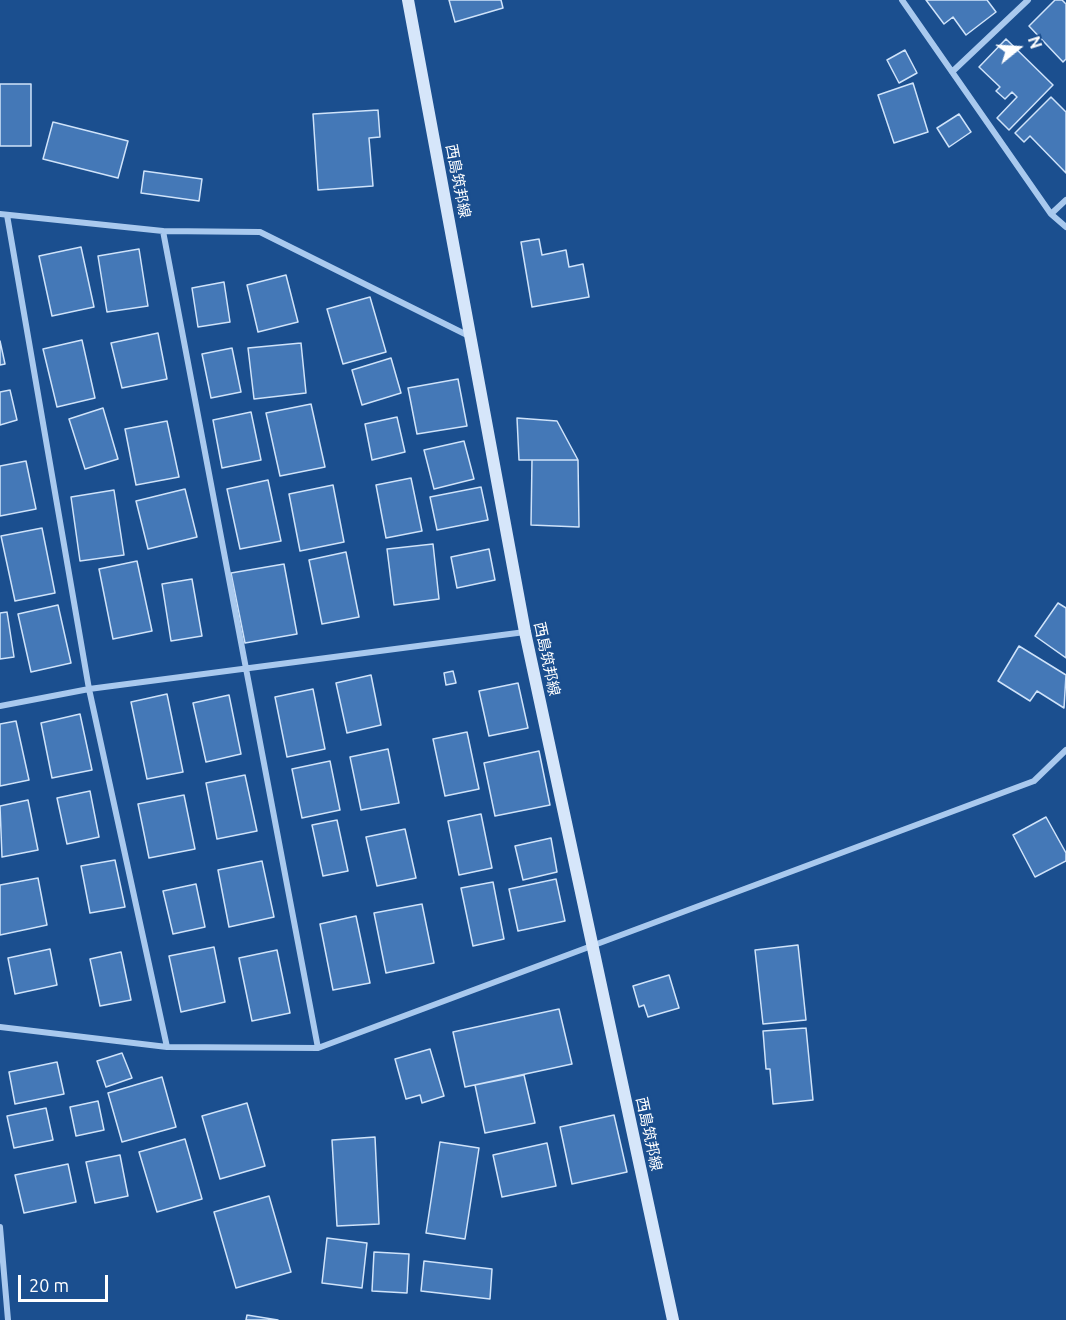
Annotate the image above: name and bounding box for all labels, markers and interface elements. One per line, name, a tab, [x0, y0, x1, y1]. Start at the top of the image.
north arrow	[988, 18, 1048, 78]
text: N	[1025, 34, 1046, 51]
street label: 西島筑邦線	[442, 142, 474, 220]
street label: 西島筑邦線	[530, 620, 564, 698]
street label: 西島筑邦線	[632, 1095, 666, 1173]
scale bar	[21, 1263, 111, 1301]
text: 20 m	[29, 1275, 69, 1295]

